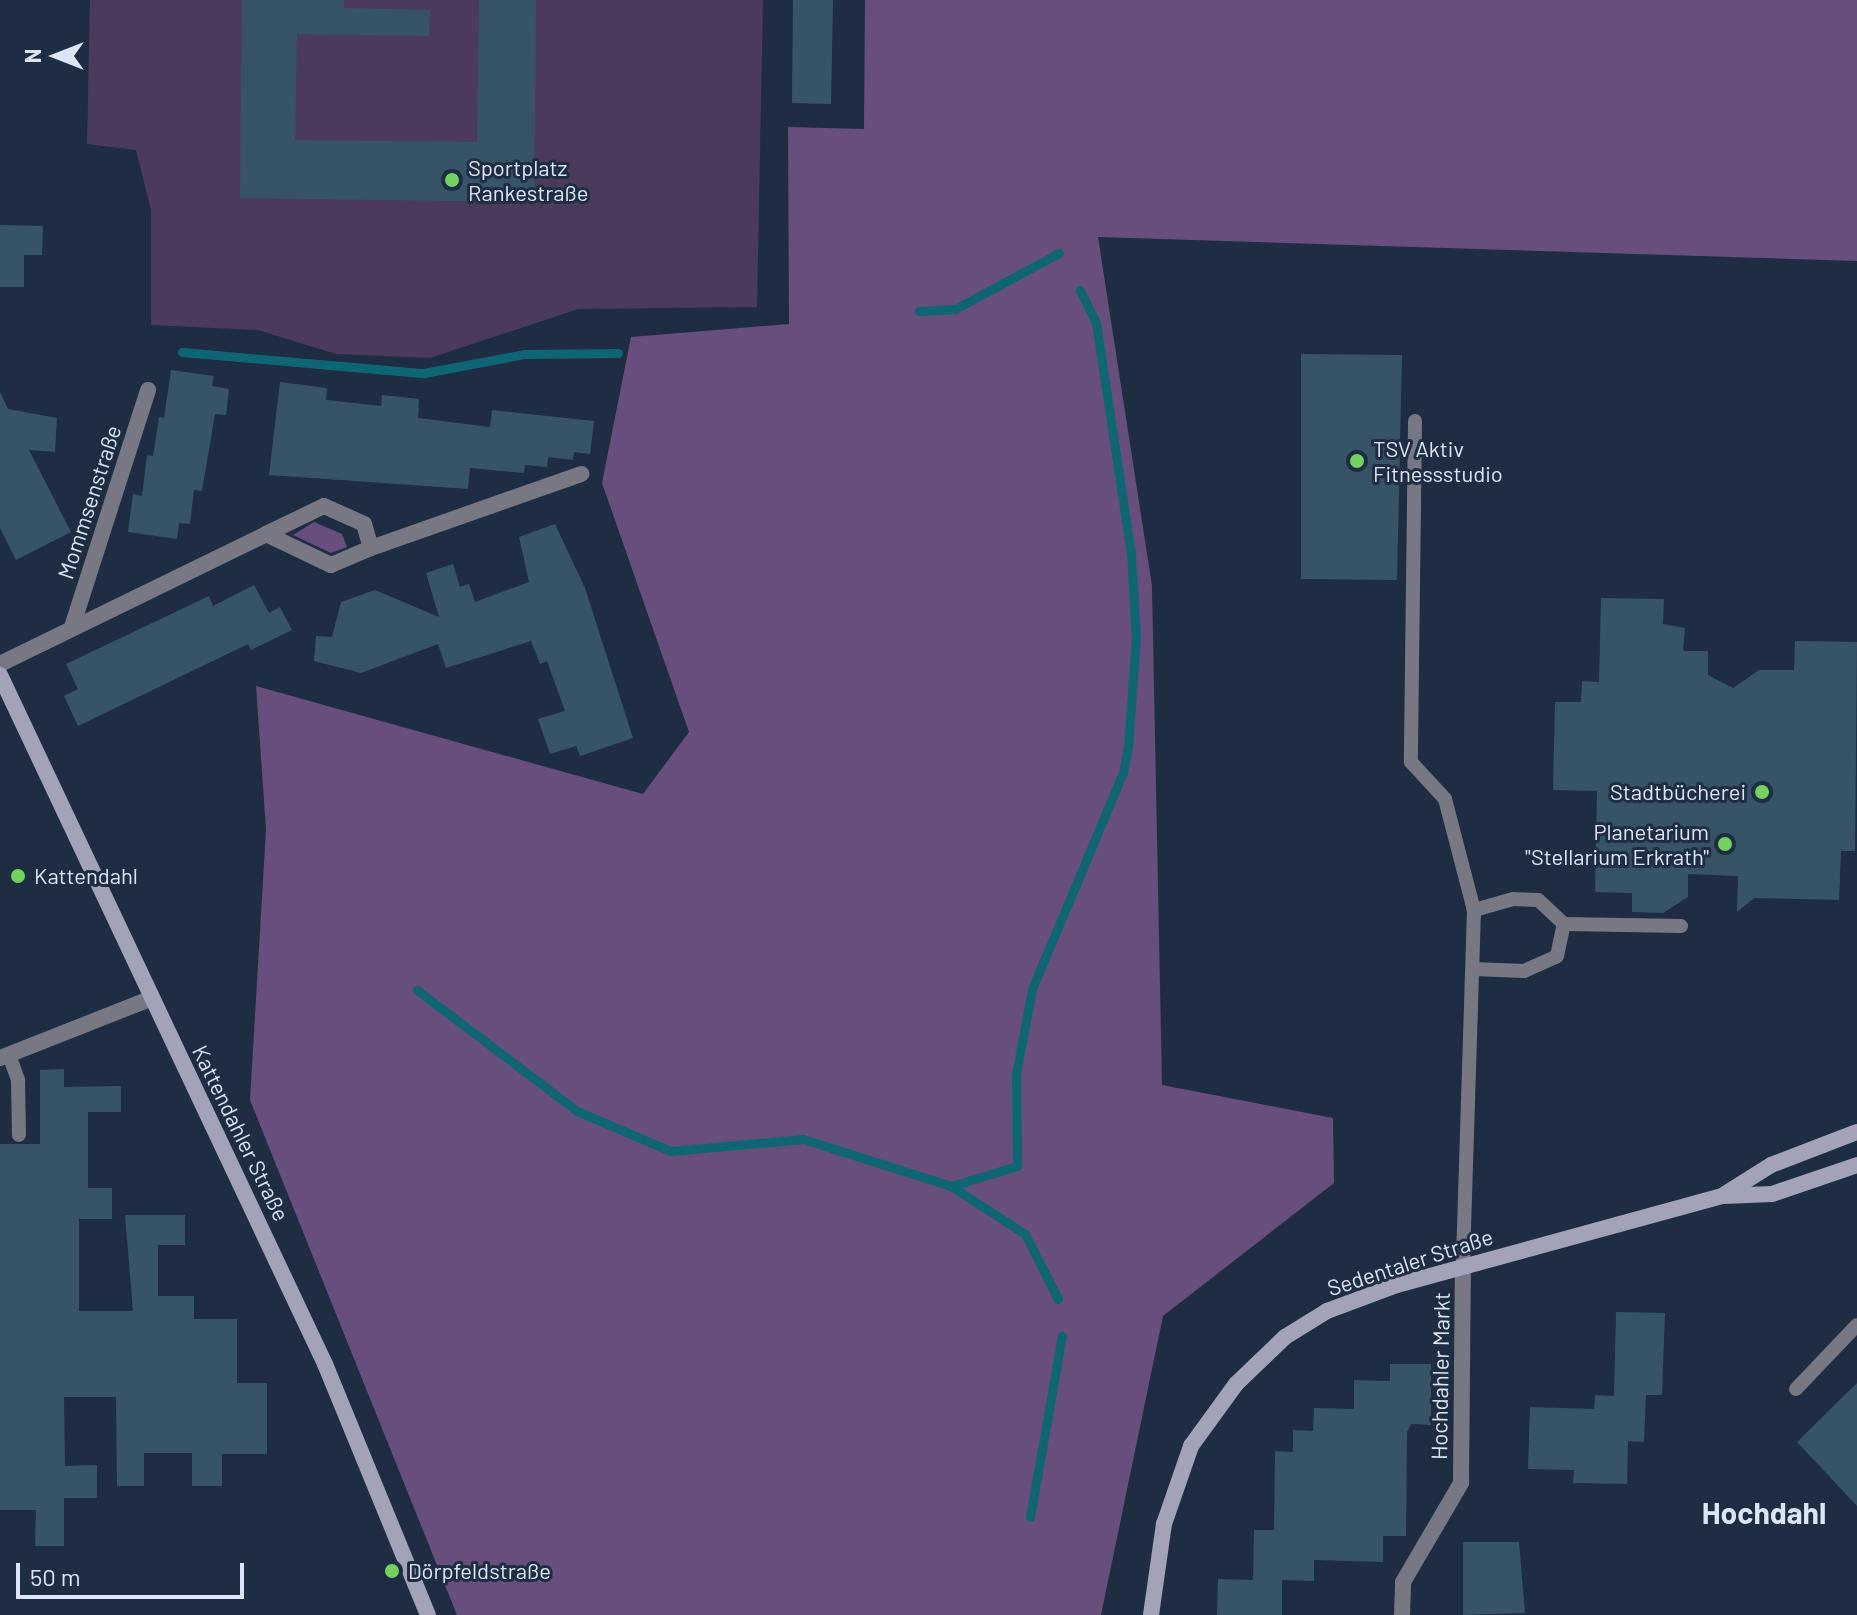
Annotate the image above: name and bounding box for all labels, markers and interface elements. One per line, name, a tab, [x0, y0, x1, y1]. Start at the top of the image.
north arrow	[16, 16, 96, 96]
text: N	[19, 49, 45, 63]
place label: Sportplatz Rankestraße	[468, 154, 588, 206]
marker: Sportplatz Rankestraße	[443, 171, 461, 189]
street label: Mommsenstraße	[52, 422, 126, 582]
place label: TSV Aktiv Fitnessstudio	[1373, 435, 1503, 486]
marker: TSV Aktiv Fitnessstudio	[1348, 452, 1366, 470]
place label: Stadtbücherei	[1610, 779, 1746, 805]
marker: Stadtbücherei	[1753, 783, 1771, 801]
place label: Planetarium "Stellarium Erkrath"	[1525, 818, 1709, 870]
marker: Planetarium "Stellarium Erkrath"	[1716, 835, 1734, 853]
place label: Kattendahl	[34, 863, 138, 889]
marker: Kattendahl	[9, 867, 27, 885]
street label: Kattendahler Straße	[187, 1041, 295, 1225]
street label: Sedentaler Straße	[1324, 1223, 1496, 1301]
street label: Hochdahler Markt	[1425, 1292, 1455, 1460]
district label: Hochdahl	[1702, 1494, 1826, 1530]
scale bar	[20, 1547, 248, 1597]
place label: Dörpfeldstraße	[408, 1558, 551, 1584]
text: 50 m	[30, 1562, 81, 1591]
marker: Dörpfeldstraße	[383, 1562, 401, 1580]

